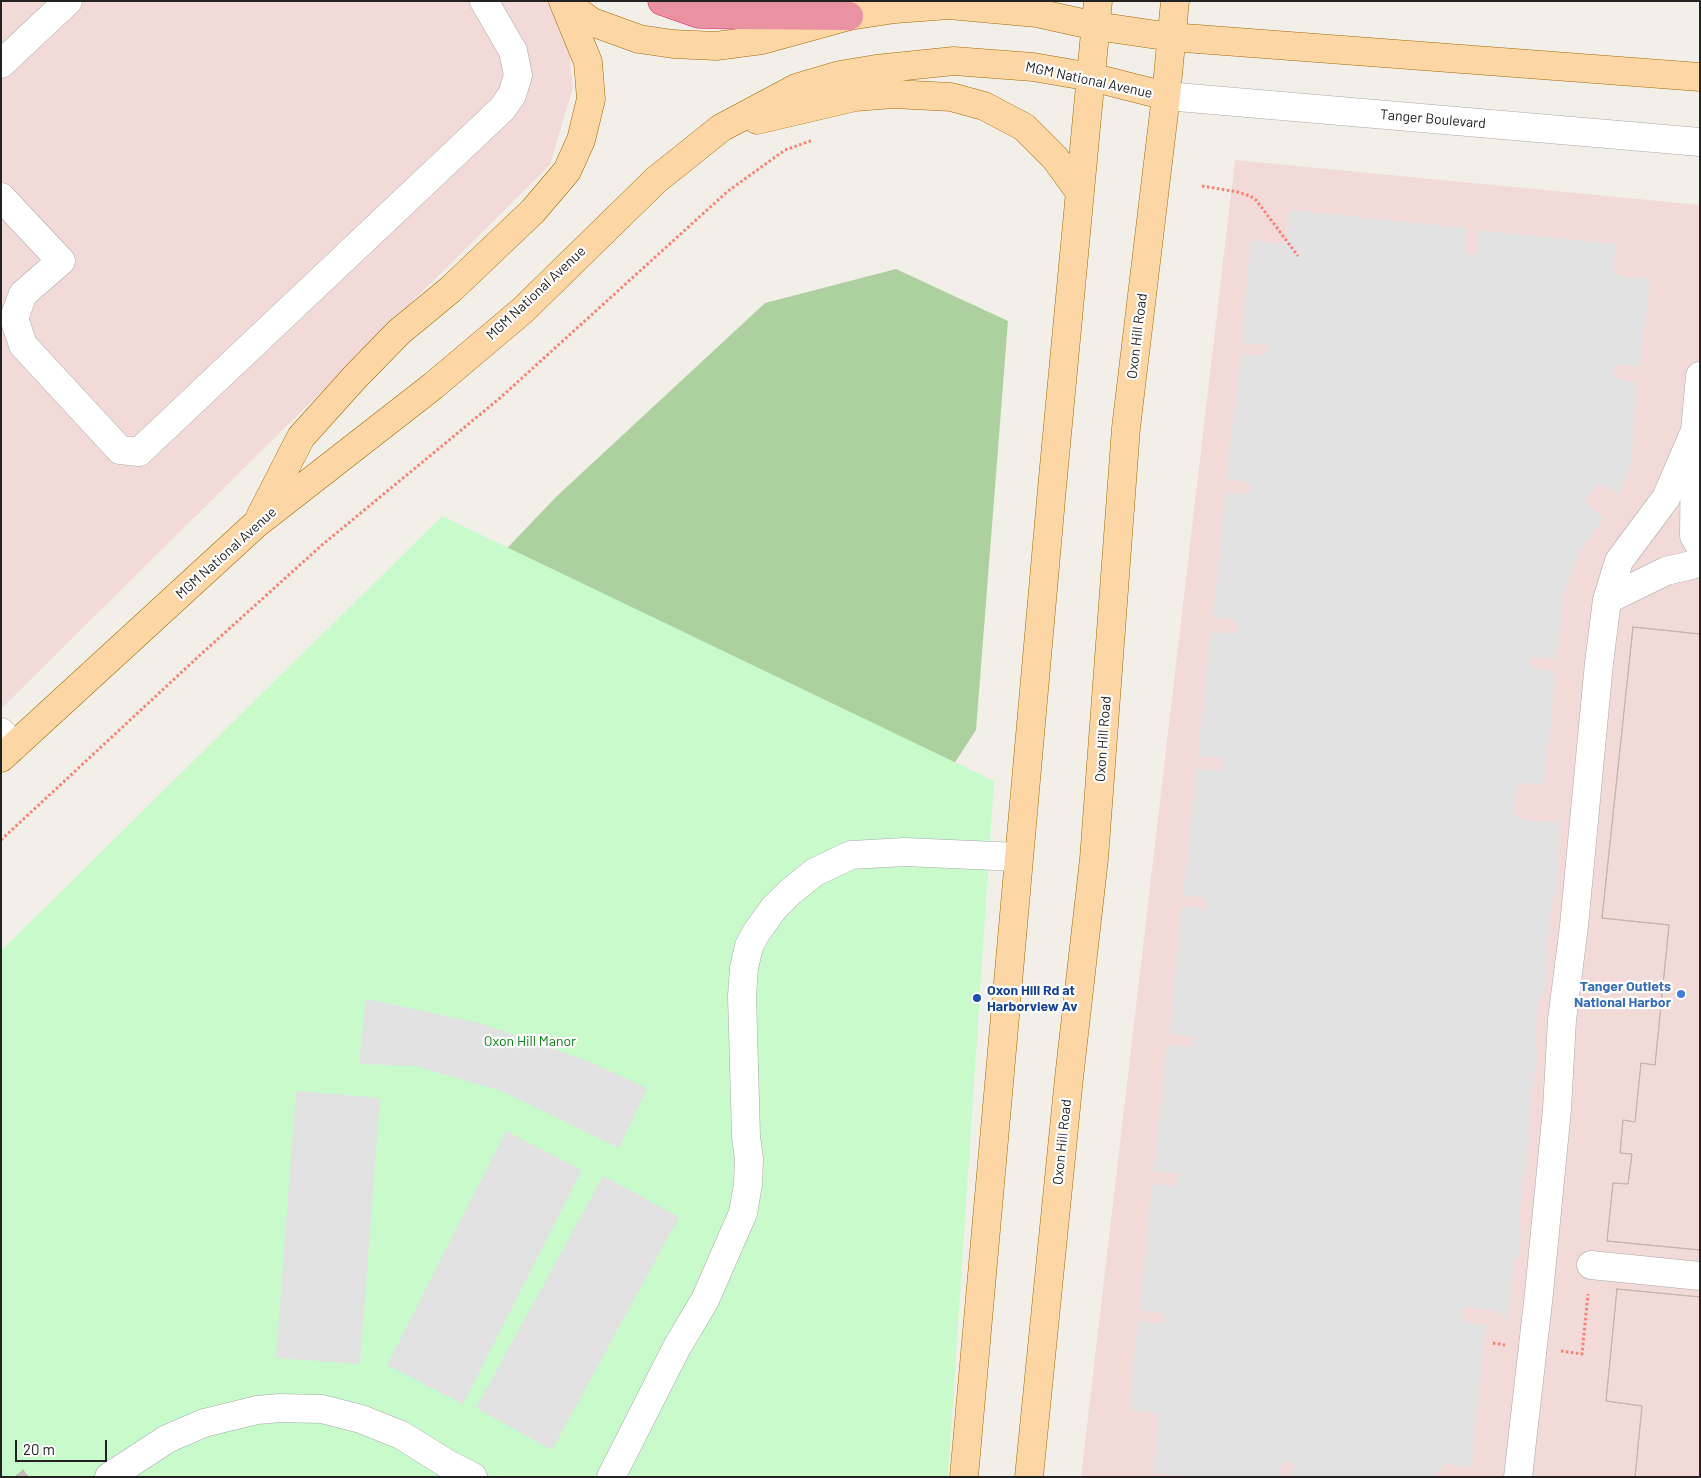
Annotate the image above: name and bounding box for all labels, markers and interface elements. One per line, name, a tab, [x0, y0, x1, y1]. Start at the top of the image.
street label: MGM National Avenue	[1024, 58, 1154, 102]
street label: Tanger Boulevard	[1379, 106, 1487, 132]
street label: MGM National Avenue	[483, 243, 589, 343]
street label: Oxon Hill Road	[1123, 292, 1151, 380]
street label: MGM National Avenue	[172, 503, 280, 603]
street label: Oxon Hill Road	[1092, 696, 1114, 782]
place label: Tanger Outlets National Harbor	[1574, 978, 1671, 1010]
place label: Oxon Hill Rd at Harborview Av	[987, 982, 1078, 1014]
marker: Tanger Outlets National Harbor	[1675, 988, 1687, 1000]
marker: Oxon Hill Rd at Harborview Av	[971, 992, 983, 1004]
park label: Oxon Hill Manor	[484, 1033, 576, 1049]
street label: Oxon Hill Road	[1049, 1098, 1075, 1186]
scale bar	[18, 1430, 110, 1462]
text: 20 m	[23, 1440, 55, 1458]

